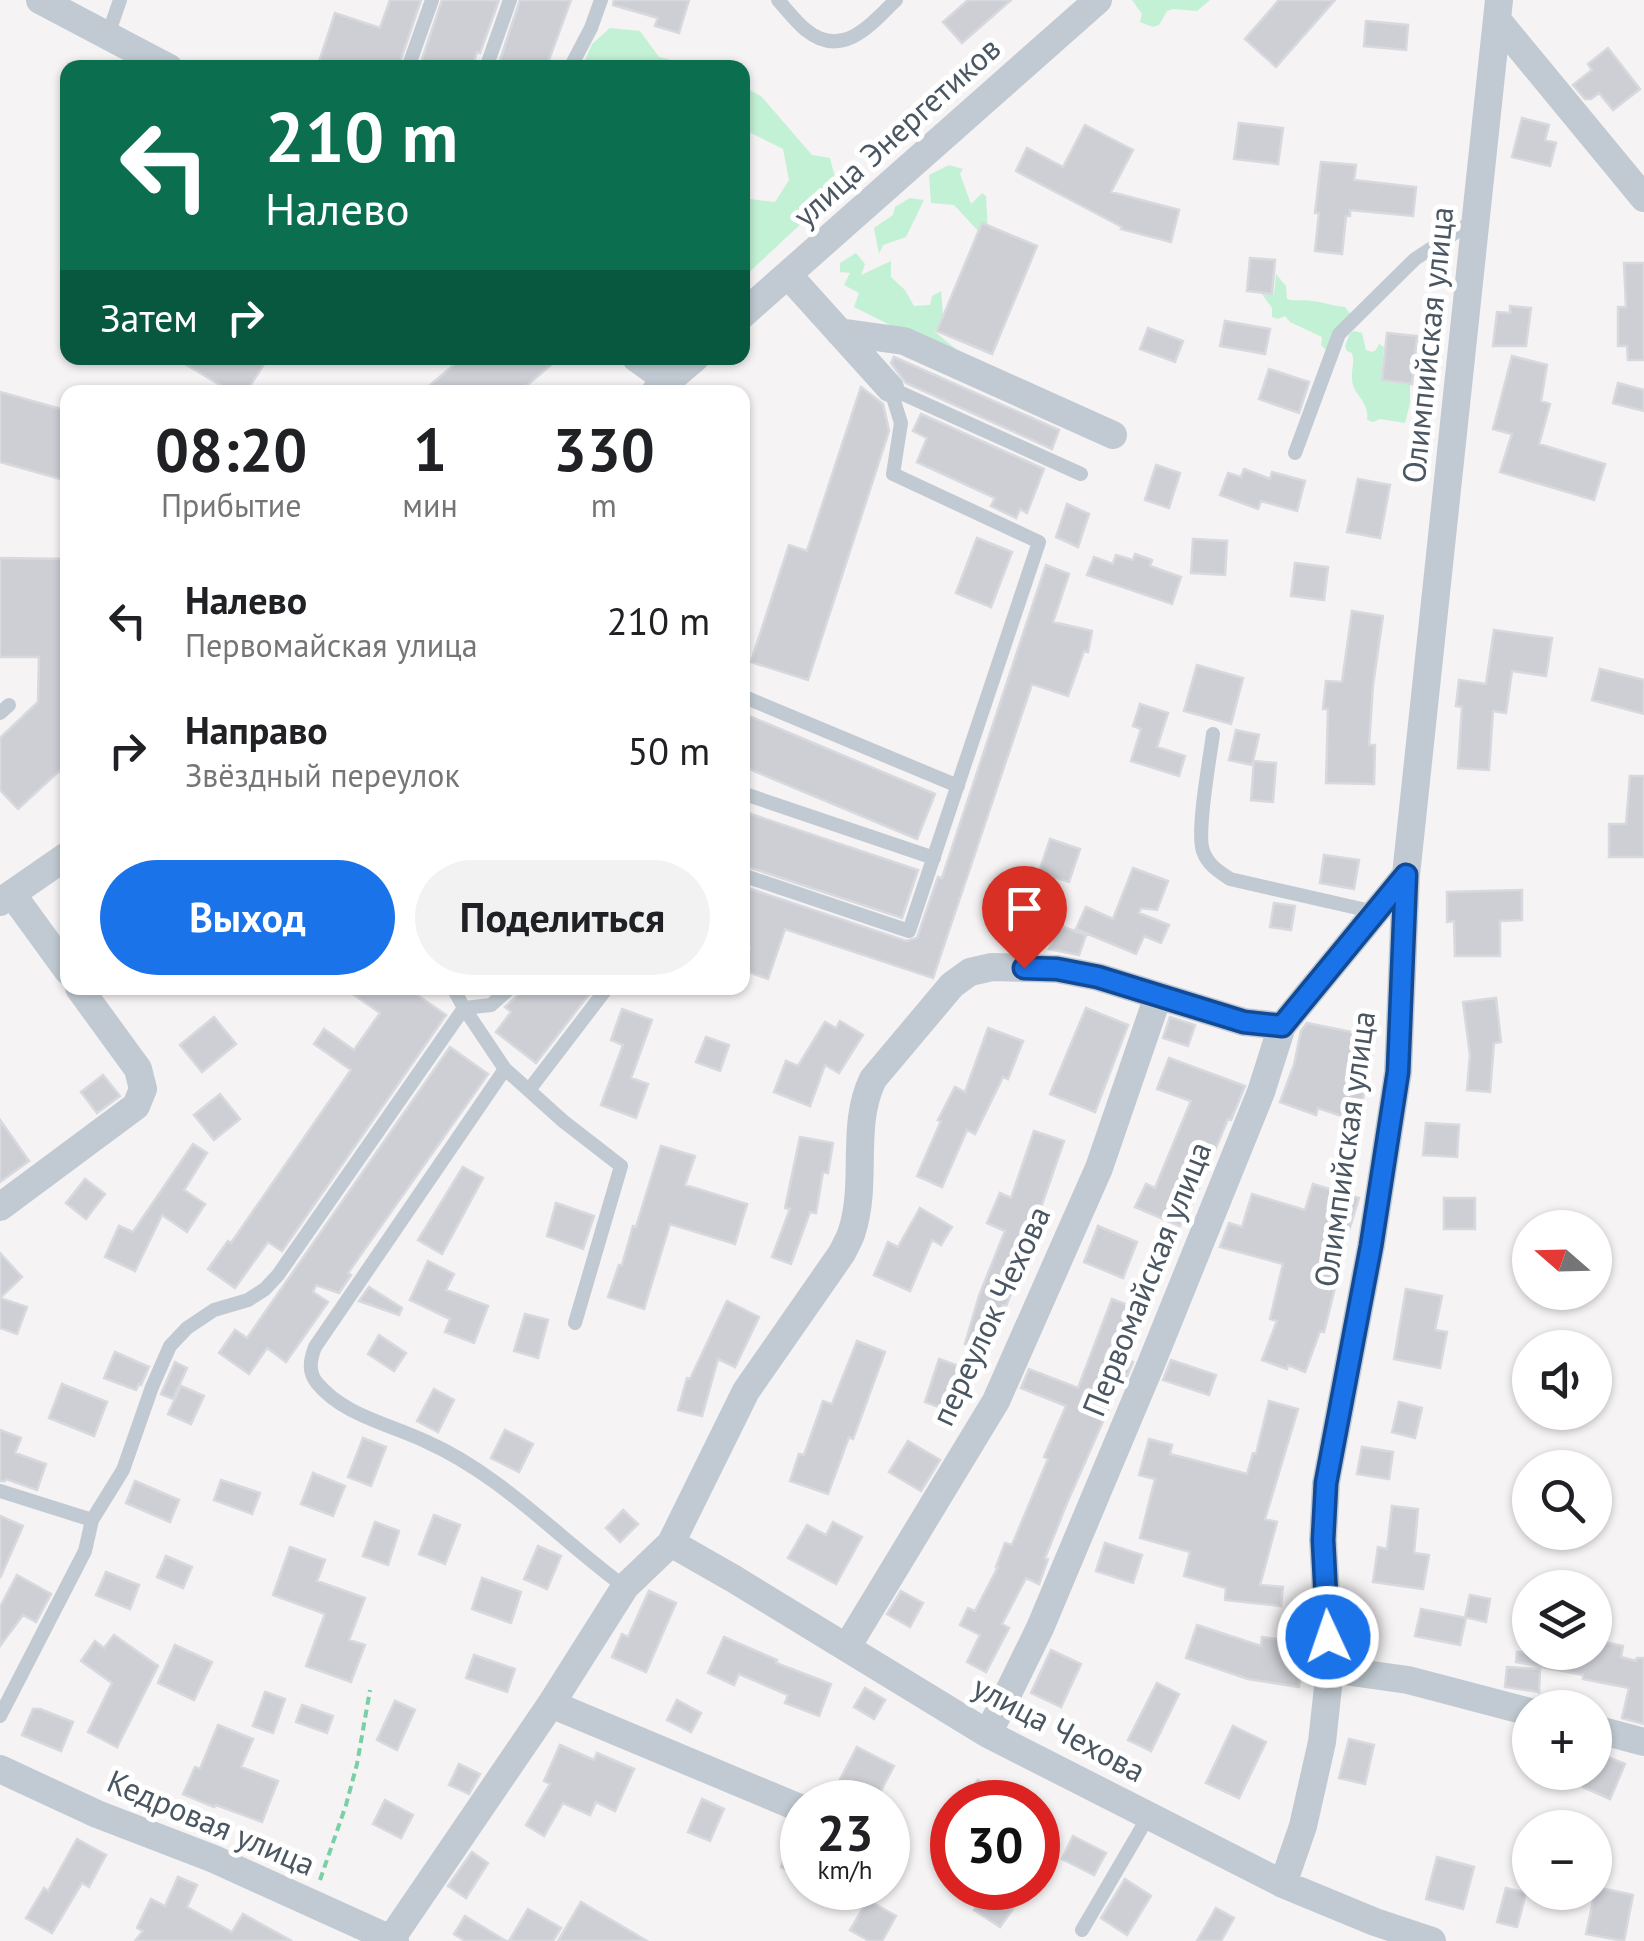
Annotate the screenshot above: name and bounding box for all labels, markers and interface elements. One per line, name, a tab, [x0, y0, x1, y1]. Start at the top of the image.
street label: улица Энергетиков	[784, 27, 1009, 236]
text: 210 m	[265, 91, 458, 181]
icon: left	[100, 100, 230, 230]
text: Налево	[265, 179, 410, 237]
street label: Олимпийская улица	[1392, 204, 1462, 485]
icon: right	[218, 290, 273, 345]
text: Затем	[100, 293, 198, 342]
text: 08:20	[155, 410, 307, 488]
text: 1	[413, 410, 447, 488]
text: 330	[553, 410, 655, 488]
text: Прибытие	[161, 484, 301, 526]
text: мин	[402, 484, 458, 526]
text: m	[591, 484, 617, 526]
text: Налево	[185, 575, 307, 624]
icon: left	[100, 593, 155, 648]
text: 210 m	[607, 596, 710, 645]
text: Первомайская улица	[185, 624, 478, 666]
text: Направо	[185, 705, 328, 754]
icon: right	[100, 723, 155, 778]
text: 50 m	[628, 726, 710, 775]
text: Звёздный переулок	[185, 754, 460, 796]
button: Выход	[100, 860, 395, 975]
button: Поделиться	[415, 860, 710, 975]
pin	[982, 866, 1067, 969]
icon: arrive	[997, 881, 1052, 936]
street label: Олимпийская улица	[1304, 1008, 1384, 1289]
street label: Первомайская улица	[1072, 1135, 1220, 1422]
street label: переулок Чехова	[921, 1199, 1059, 1432]
north arrow	[1512, 1210, 1612, 1310]
map controls	[1512, 1210, 1612, 1910]
button: sound	[1512, 1330, 1612, 1430]
button: search	[1512, 1450, 1612, 1550]
button: layers	[1512, 1570, 1612, 1670]
position arrow	[1276, 1585, 1380, 1689]
street label: улица Чехова	[966, 1665, 1153, 1791]
button: +	[1512, 1690, 1612, 1790]
street label: Кедровая улица	[101, 1759, 322, 1885]
speed limit sign: 30	[930, 1780, 1060, 1910]
text: 23	[817, 1800, 873, 1865]
button: −	[1512, 1810, 1612, 1910]
text: km/h	[818, 1854, 872, 1886]

